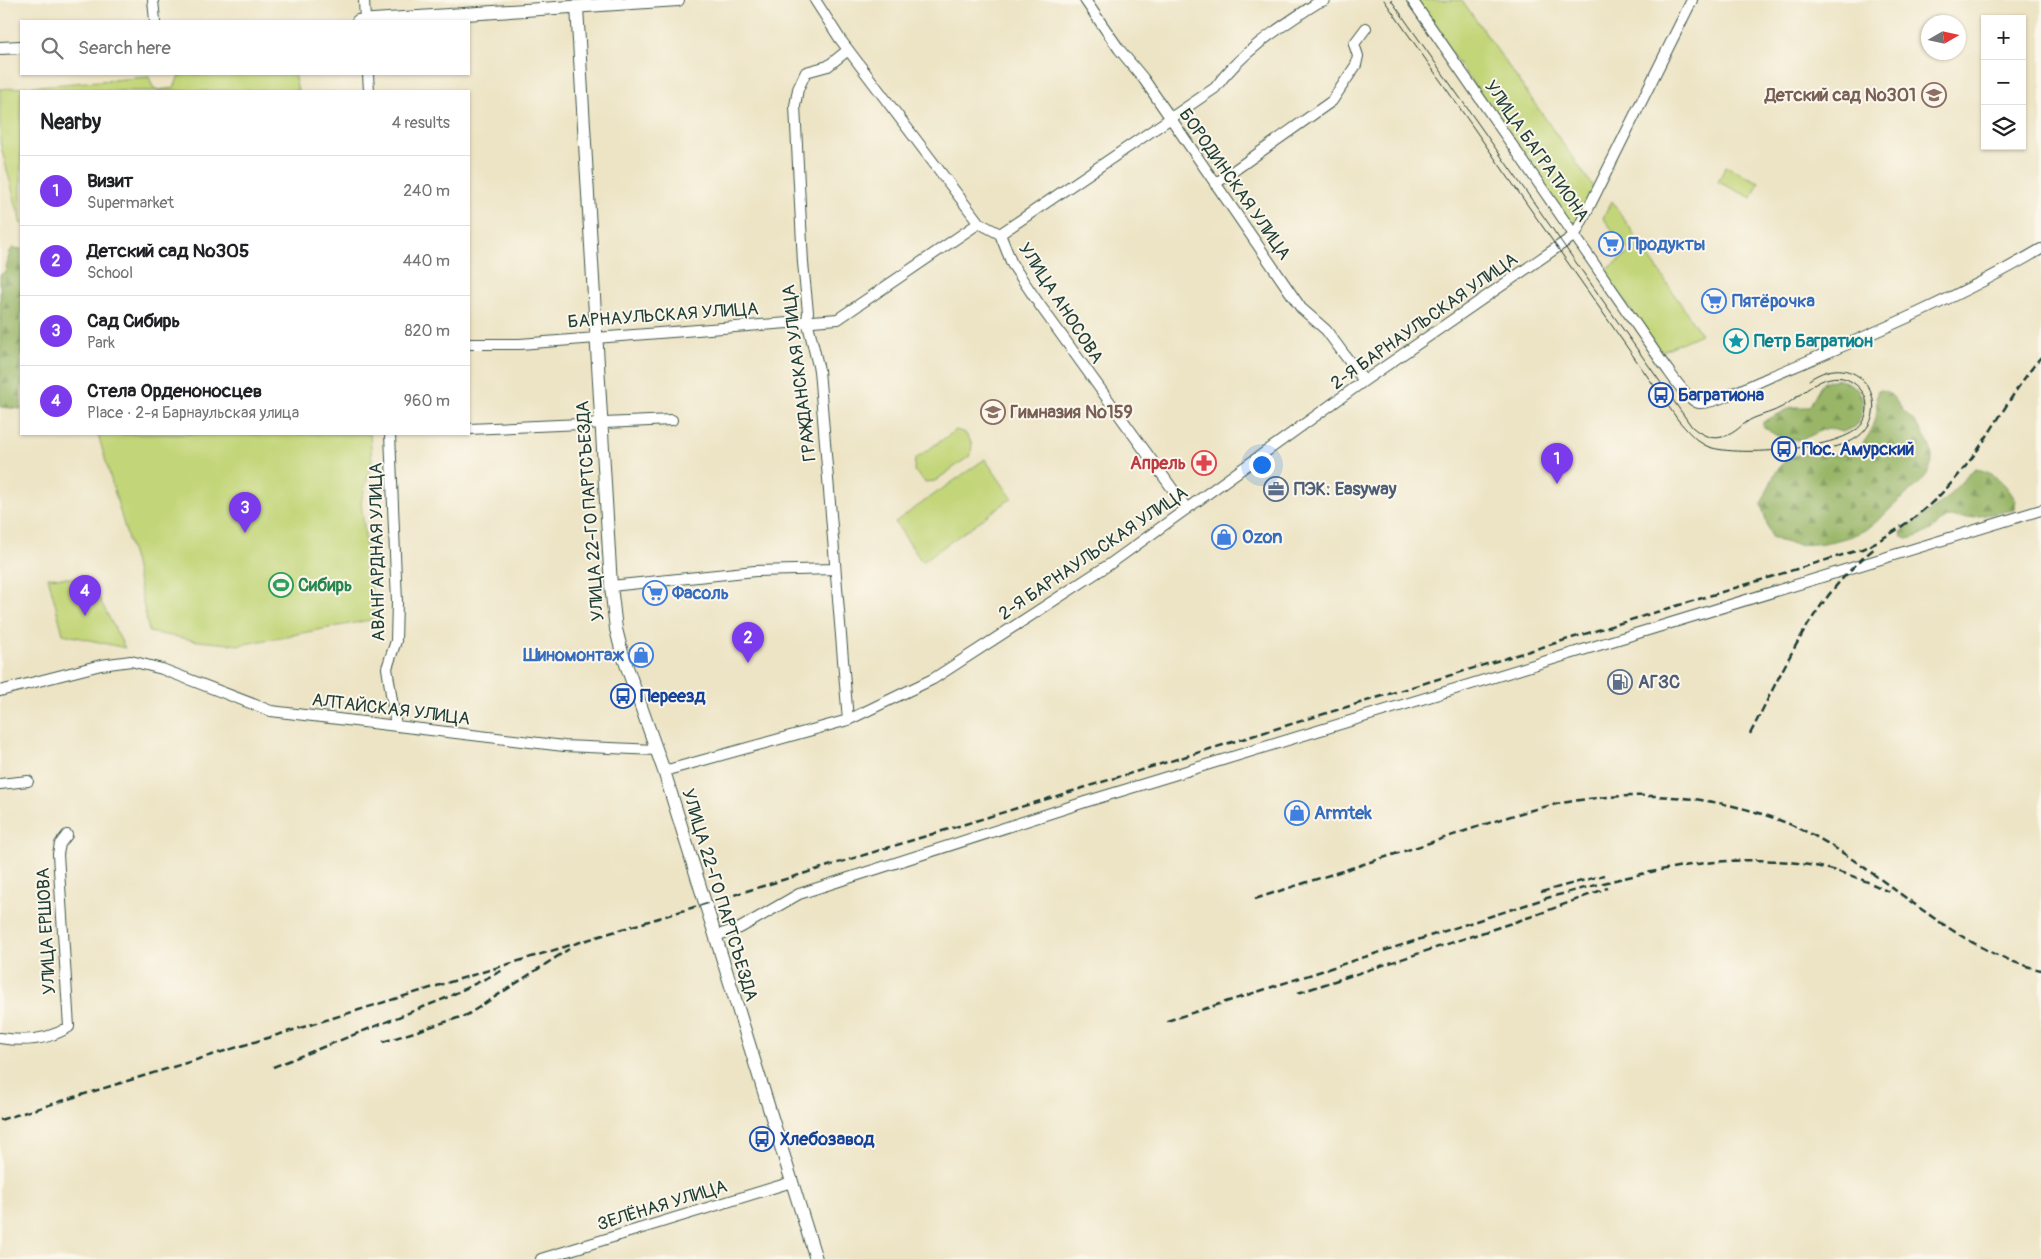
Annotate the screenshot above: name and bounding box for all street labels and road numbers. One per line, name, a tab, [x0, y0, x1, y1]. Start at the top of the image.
street label: УЛИЦА БАГРАТИОНА	[1479, 76, 1594, 227]
street label: БОРОДИНСКАЯ УЛИЦА	[1174, 104, 1296, 265]
street label: УЛИЦА АНОСОВА	[1013, 238, 1108, 368]
street label: 2-Я БАРНАУЛЬСКАЯ УЛИЦА	[1326, 248, 1523, 395]
street label: ГРАЖДАНСКАЯ УЛИЦА	[777, 283, 822, 463]
street label: БАРНАУЛЬСКАЯ УЛИЦА	[567, 297, 760, 334]
street label: УЛИЦА 22-ГО ПАРТСЪЕЗДА	[571, 400, 610, 622]
street label: АВАНГАРДНАЯ УЛИЦА	[364, 462, 391, 642]
street label: 2-Я БАРНАУЛЬСКАЯ УЛИЦА	[994, 481, 1193, 625]
street label: АЛТАЙСКАЯ УЛИЦА	[310, 688, 472, 731]
street label: УЛИЦА 22-ГО ПАРТСЪЕЗДА	[676, 786, 763, 1005]
street label: УЛИЦА ЕРШОВА	[32, 867, 61, 995]
street label: ЗЕЛЁНАЯ УЛИЦА	[594, 1175, 730, 1236]

